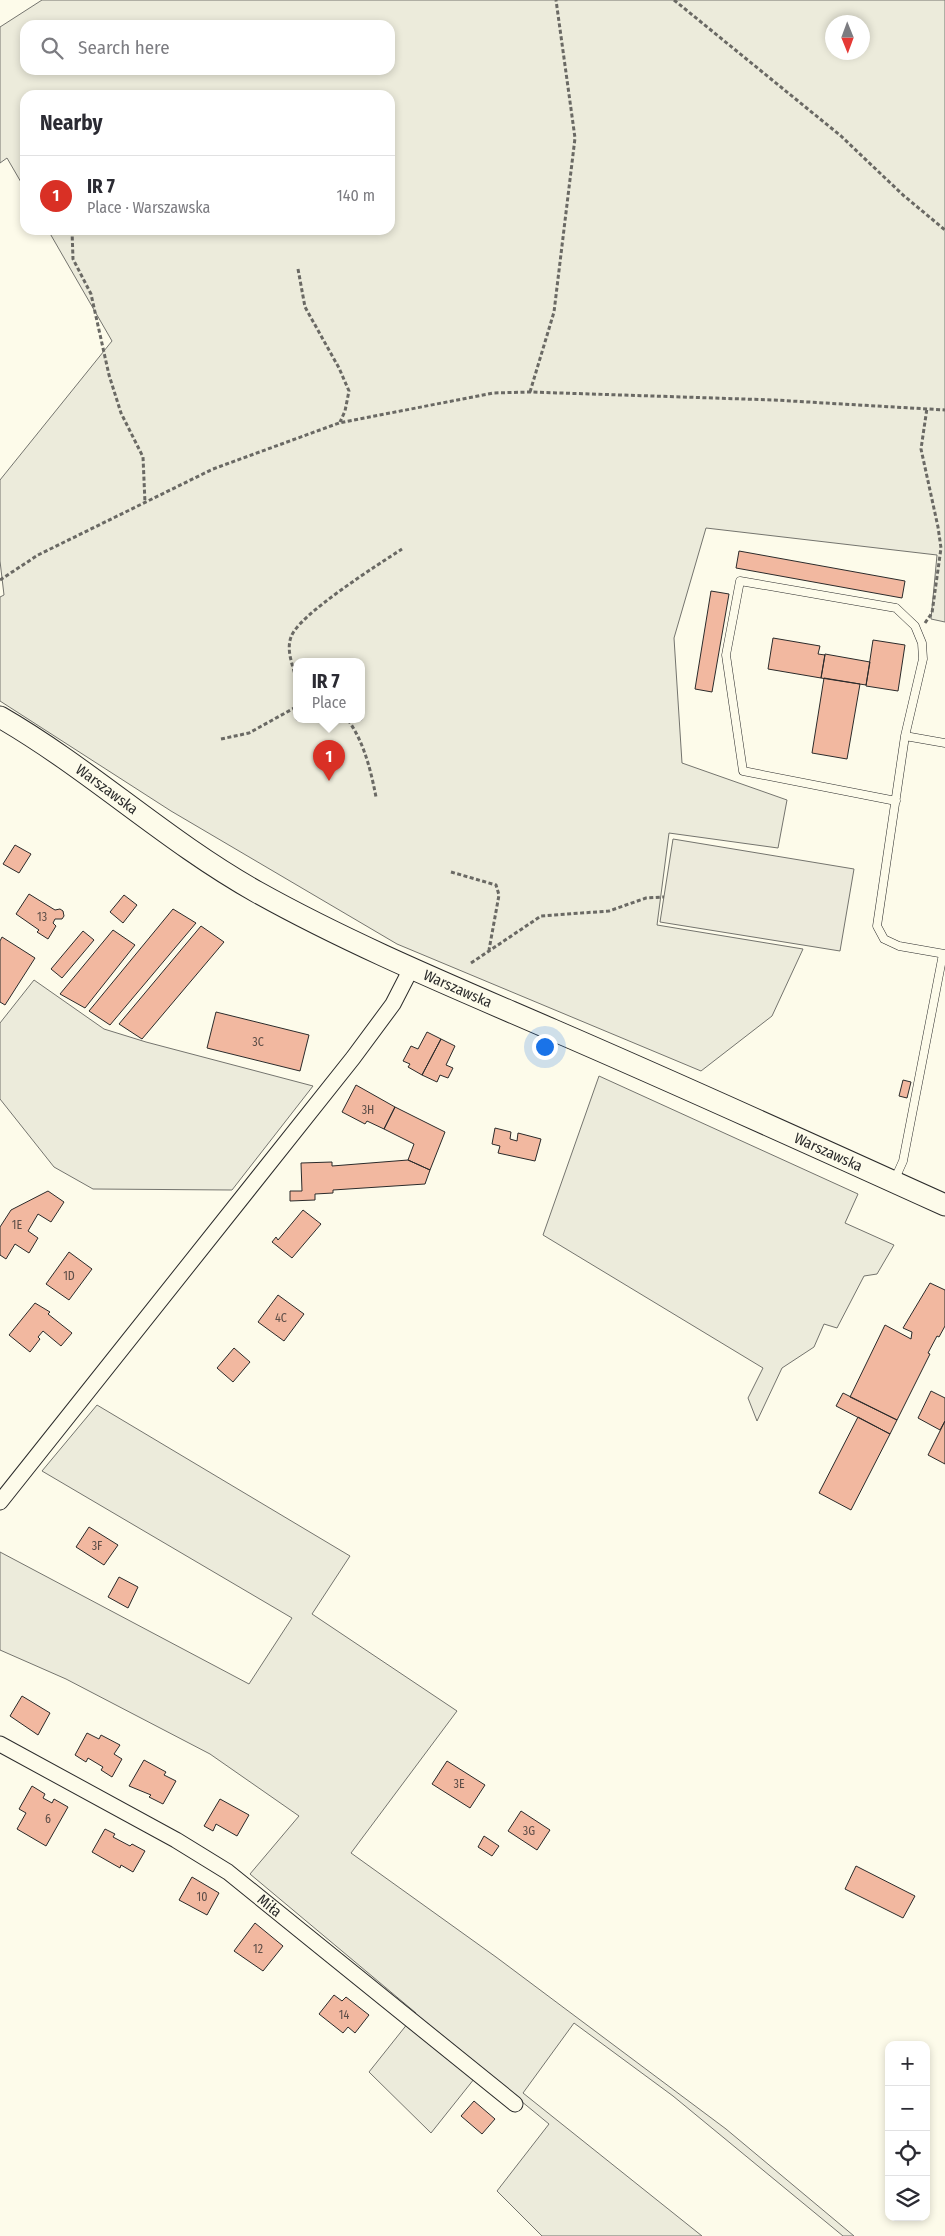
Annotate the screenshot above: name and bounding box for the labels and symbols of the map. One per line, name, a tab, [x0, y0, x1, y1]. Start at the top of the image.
north arrow	[825, 15, 870, 60]
pin: 1	[313, 740, 345, 781]
street label: Warszawska	[72, 760, 142, 818]
house number: 13	[37, 910, 47, 924]
street label: Warszawska	[421, 966, 495, 1012]
your location	[532, 1034, 558, 1060]
house number: 3C	[252, 1035, 264, 1049]
house number: 3H	[362, 1103, 374, 1117]
street label: Warszawska	[791, 1129, 865, 1175]
house number: 1E	[12, 1218, 23, 1232]
house number: 1D	[63, 1269, 75, 1283]
house number: 4C	[275, 1311, 287, 1325]
house number: 3F	[92, 1539, 103, 1553]
house number: 3E	[453, 1777, 465, 1791]
house number: 6	[45, 1812, 51, 1826]
house number: 3G	[523, 1824, 535, 1838]
house number: 10	[197, 1890, 207, 1904]
street label: Miła	[254, 1890, 285, 1921]
house number: 12	[253, 1942, 263, 1956]
house number: 14	[339, 2008, 349, 2022]

